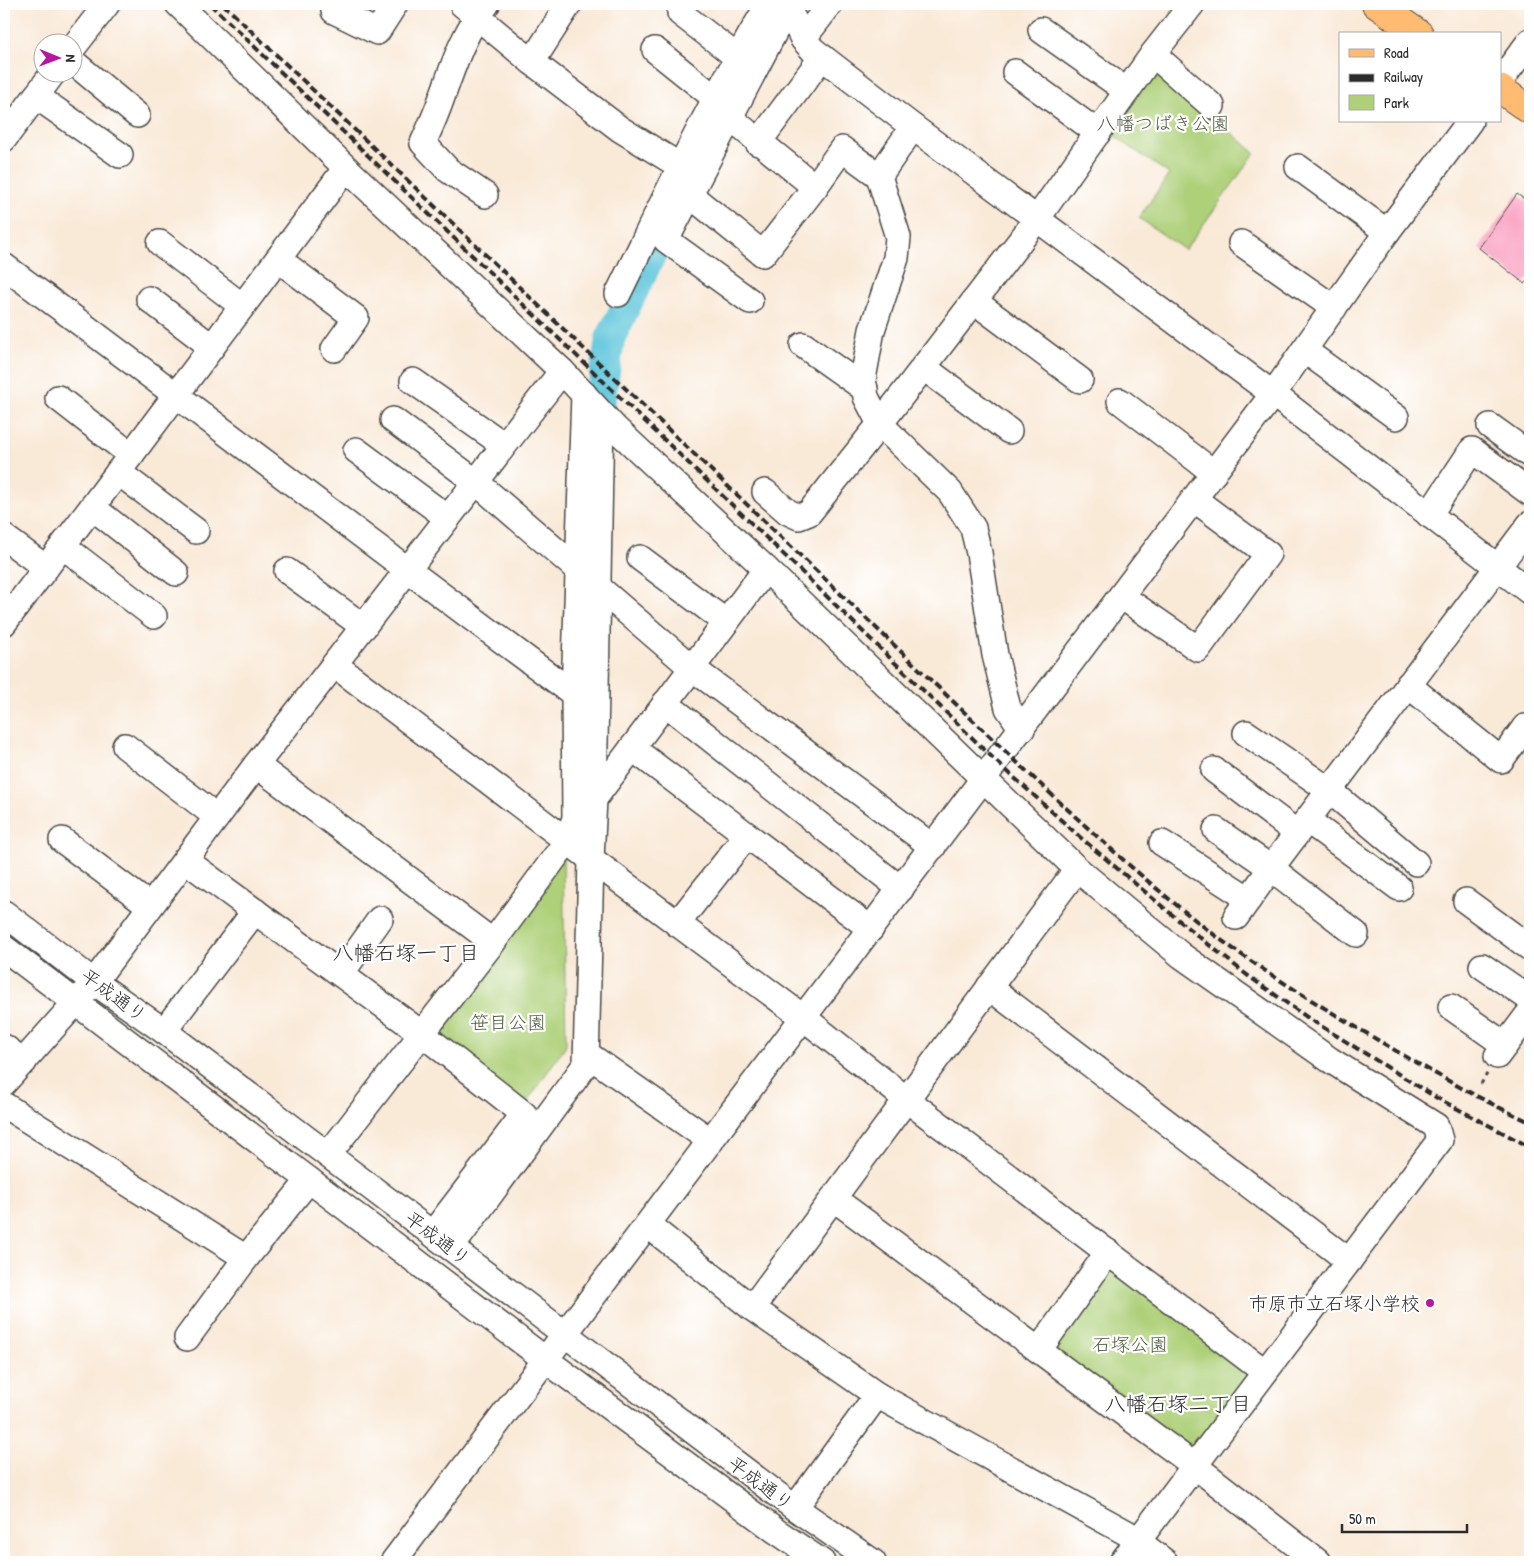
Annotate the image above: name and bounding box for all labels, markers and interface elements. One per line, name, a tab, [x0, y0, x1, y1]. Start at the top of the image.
north arrow	[32, 32, 82, 82]
legend	[1339, 32, 1502, 122]
text: Road	[1384, 42, 1409, 63]
text: N	[62, 54, 81, 63]
text: Railway	[1384, 66, 1423, 87]
text: Park	[1384, 92, 1409, 113]
park label: 八幡つばき公園	[1096, 110, 1230, 136]
district label: 八幡石塚一丁目	[333, 938, 480, 967]
street label: 平成通り	[76, 962, 152, 1028]
park label: 笹目公園	[470, 1009, 546, 1035]
street label: 平成通り	[400, 1205, 476, 1271]
place label: 市原市立石塚小学校	[1249, 1290, 1420, 1316]
marker: 市原市立石塚小学校	[1424, 1297, 1436, 1309]
park label: 石塚公園	[1092, 1331, 1168, 1357]
district label: 八幡石塚二丁目	[1105, 1389, 1252, 1418]
street label: 平成通り	[723, 1450, 799, 1516]
scale bar	[1342, 1501, 1466, 1533]
text: 50 m	[1349, 1508, 1376, 1529]

